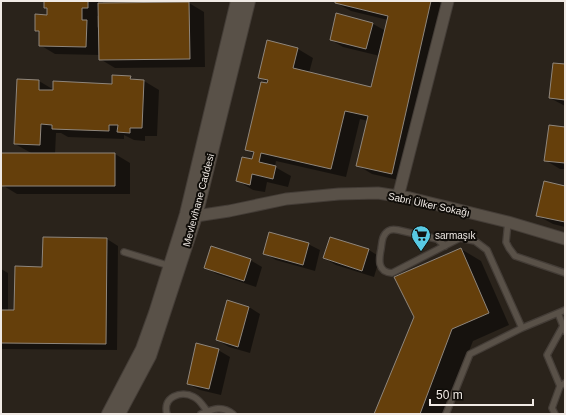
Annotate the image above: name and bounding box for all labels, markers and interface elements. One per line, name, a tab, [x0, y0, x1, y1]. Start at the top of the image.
street label: Mevlevihane Caddesi	[181, 153, 216, 248]
street label: Sabri Ülker Sokağı	[387, 190, 471, 219]
supermarket icon: sarmaşık	[410, 224, 432, 252]
place label: sarmaşık	[435, 230, 477, 241]
scale bar	[430, 381, 533, 407]
text: 50 m	[436, 388, 463, 402]

